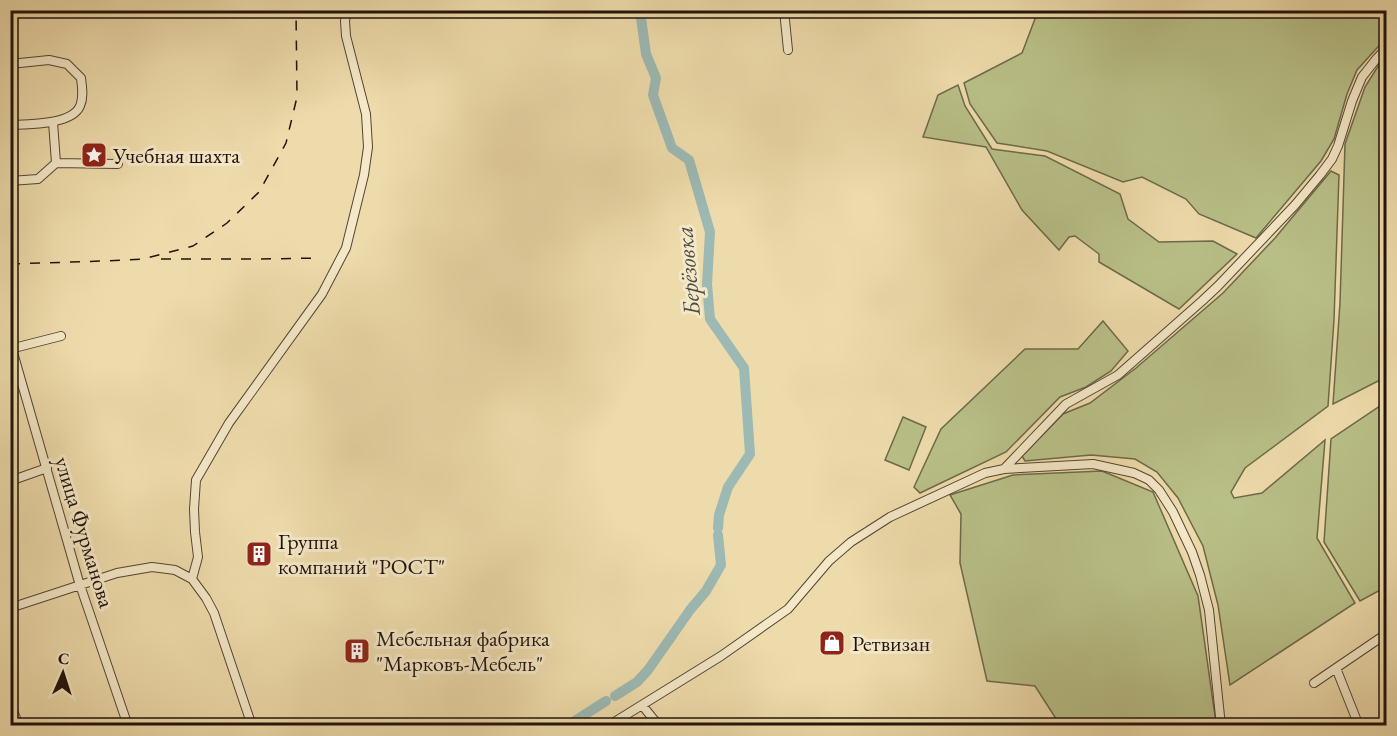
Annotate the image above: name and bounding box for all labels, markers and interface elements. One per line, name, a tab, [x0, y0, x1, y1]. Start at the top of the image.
place icon: Учебная шахта	[79, 140, 109, 170]
place label: Учебная шахта	[112, 141, 240, 170]
water label: Берёзовка	[668, 225, 707, 318]
street label: улица Фурманова	[48, 453, 121, 611]
place label: Группа компаний "РОСТ"	[278, 527, 445, 581]
building icon: Группа компаний "РОСТ"	[244, 539, 274, 569]
place label: Мебельная фабрика "Марковъ-Мебель"	[376, 624, 550, 678]
shop icon: Ретвизан	[817, 628, 847, 658]
place label: Ретвизан	[852, 629, 930, 658]
building icon: Мебельная фабрика "Марковъ-Мебель"	[342, 636, 372, 666]
north arrow	[33, 643, 93, 703]
text: С	[58, 648, 70, 669]

